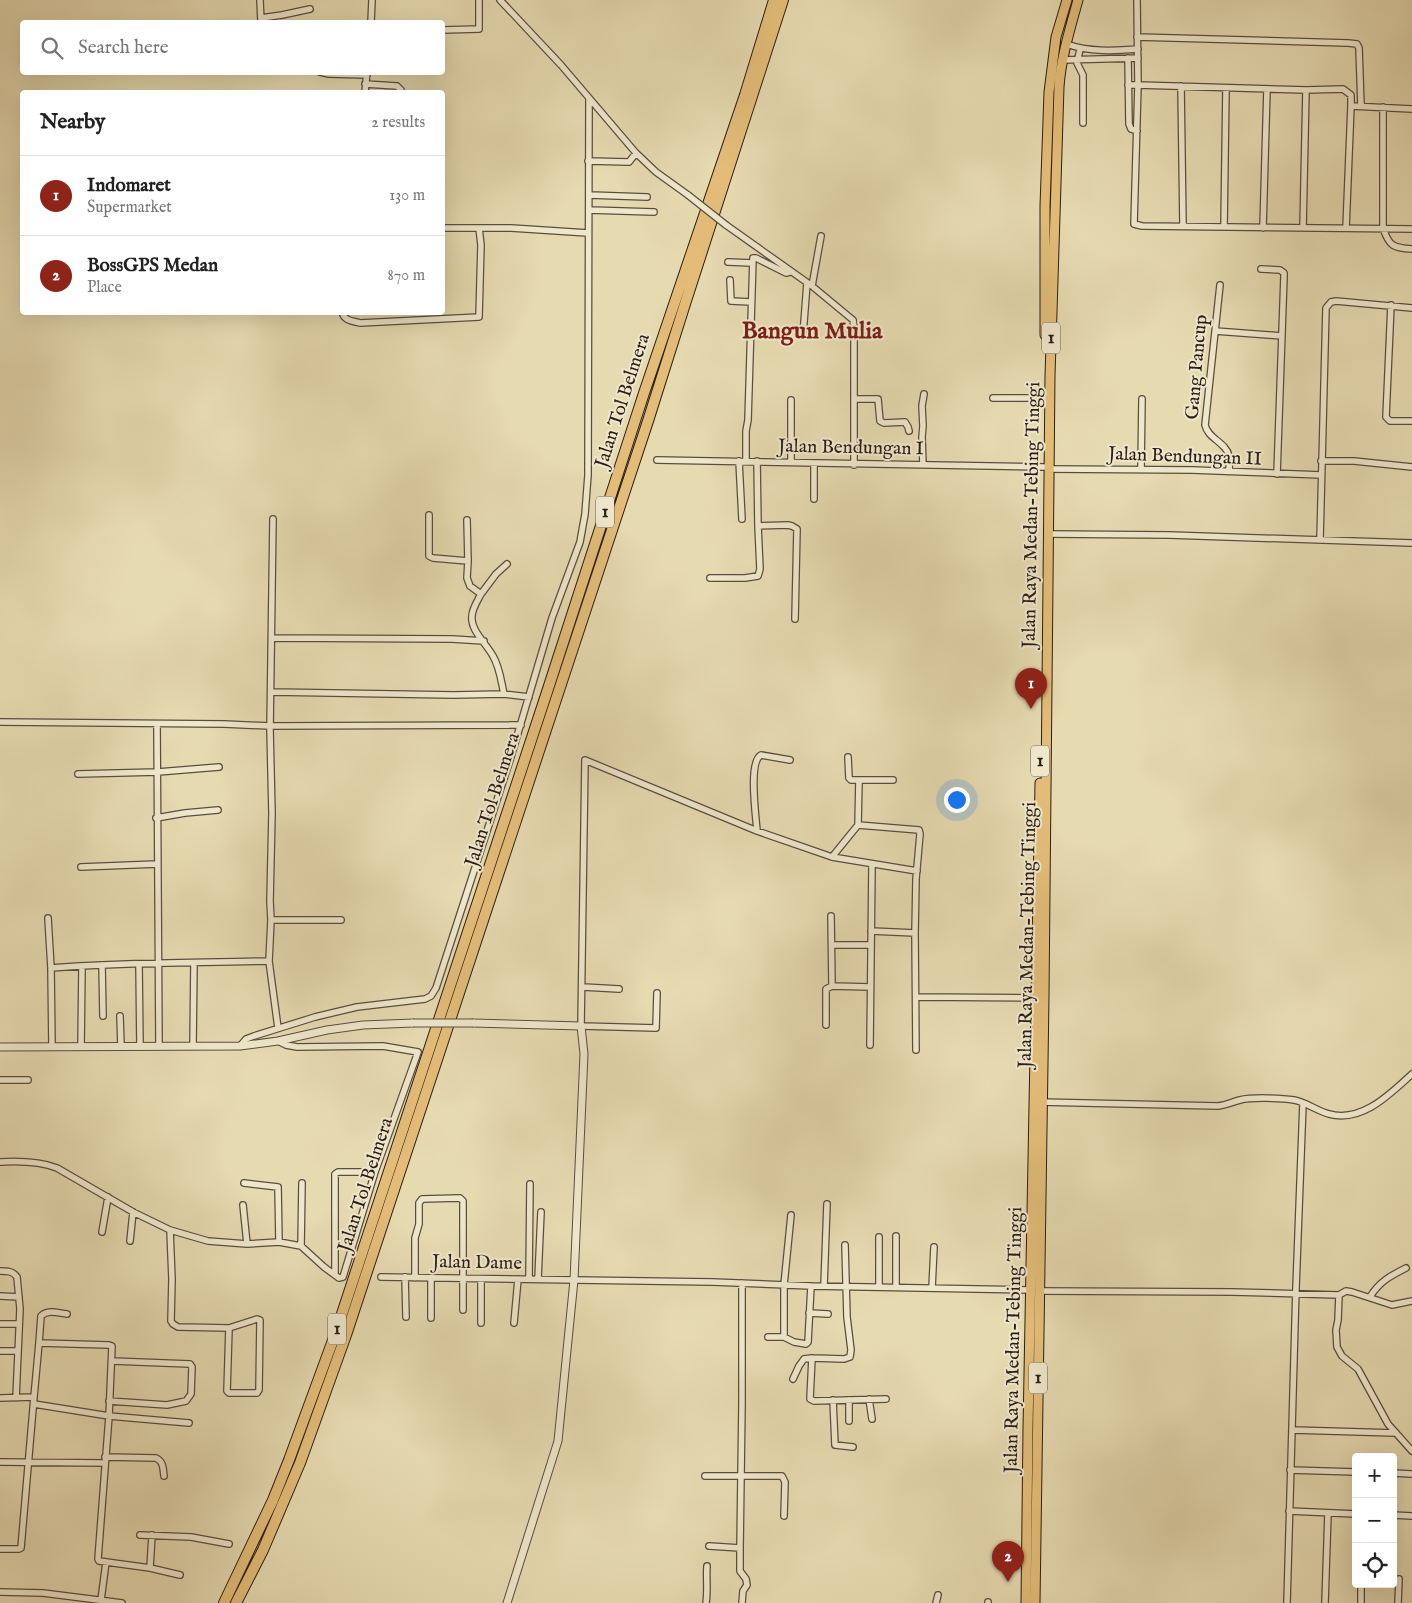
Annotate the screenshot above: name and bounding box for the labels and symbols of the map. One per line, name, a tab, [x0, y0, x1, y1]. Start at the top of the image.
street label: Gang Pancup	[1180, 313, 1214, 421]
district label: Bangun Mulia	[742, 316, 883, 347]
road number: 1	[1042, 322, 1060, 353]
street label: Jalan Tol Belmera	[589, 330, 656, 473]
street label: Jalan Raya Medan-Tebing Tinggi	[1018, 382, 1046, 650]
street label: Jalan Bendungan I	[776, 435, 924, 461]
street label: Jalan Bendungan II	[1106, 442, 1262, 472]
road number: 1	[596, 497, 614, 528]
pin: 1	[1015, 668, 1047, 709]
street label: Jalan Tol Belmera	[459, 729, 526, 872]
road number: 1	[1031, 746, 1049, 776]
your location	[944, 787, 970, 813]
street label: Jalan Raya Medan-Tebing Tinggi	[1014, 802, 1042, 1070]
street label: Jalan Tol Belmera	[332, 1114, 399, 1257]
street label: Jalan Raya Medan-Tebing Tinggi	[1000, 1207, 1028, 1475]
street label: Jalan Dame	[430, 1250, 522, 1276]
road number: 1	[328, 1314, 346, 1345]
road number: 1	[1029, 1362, 1047, 1394]
pin: 2	[992, 1541, 1024, 1582]

